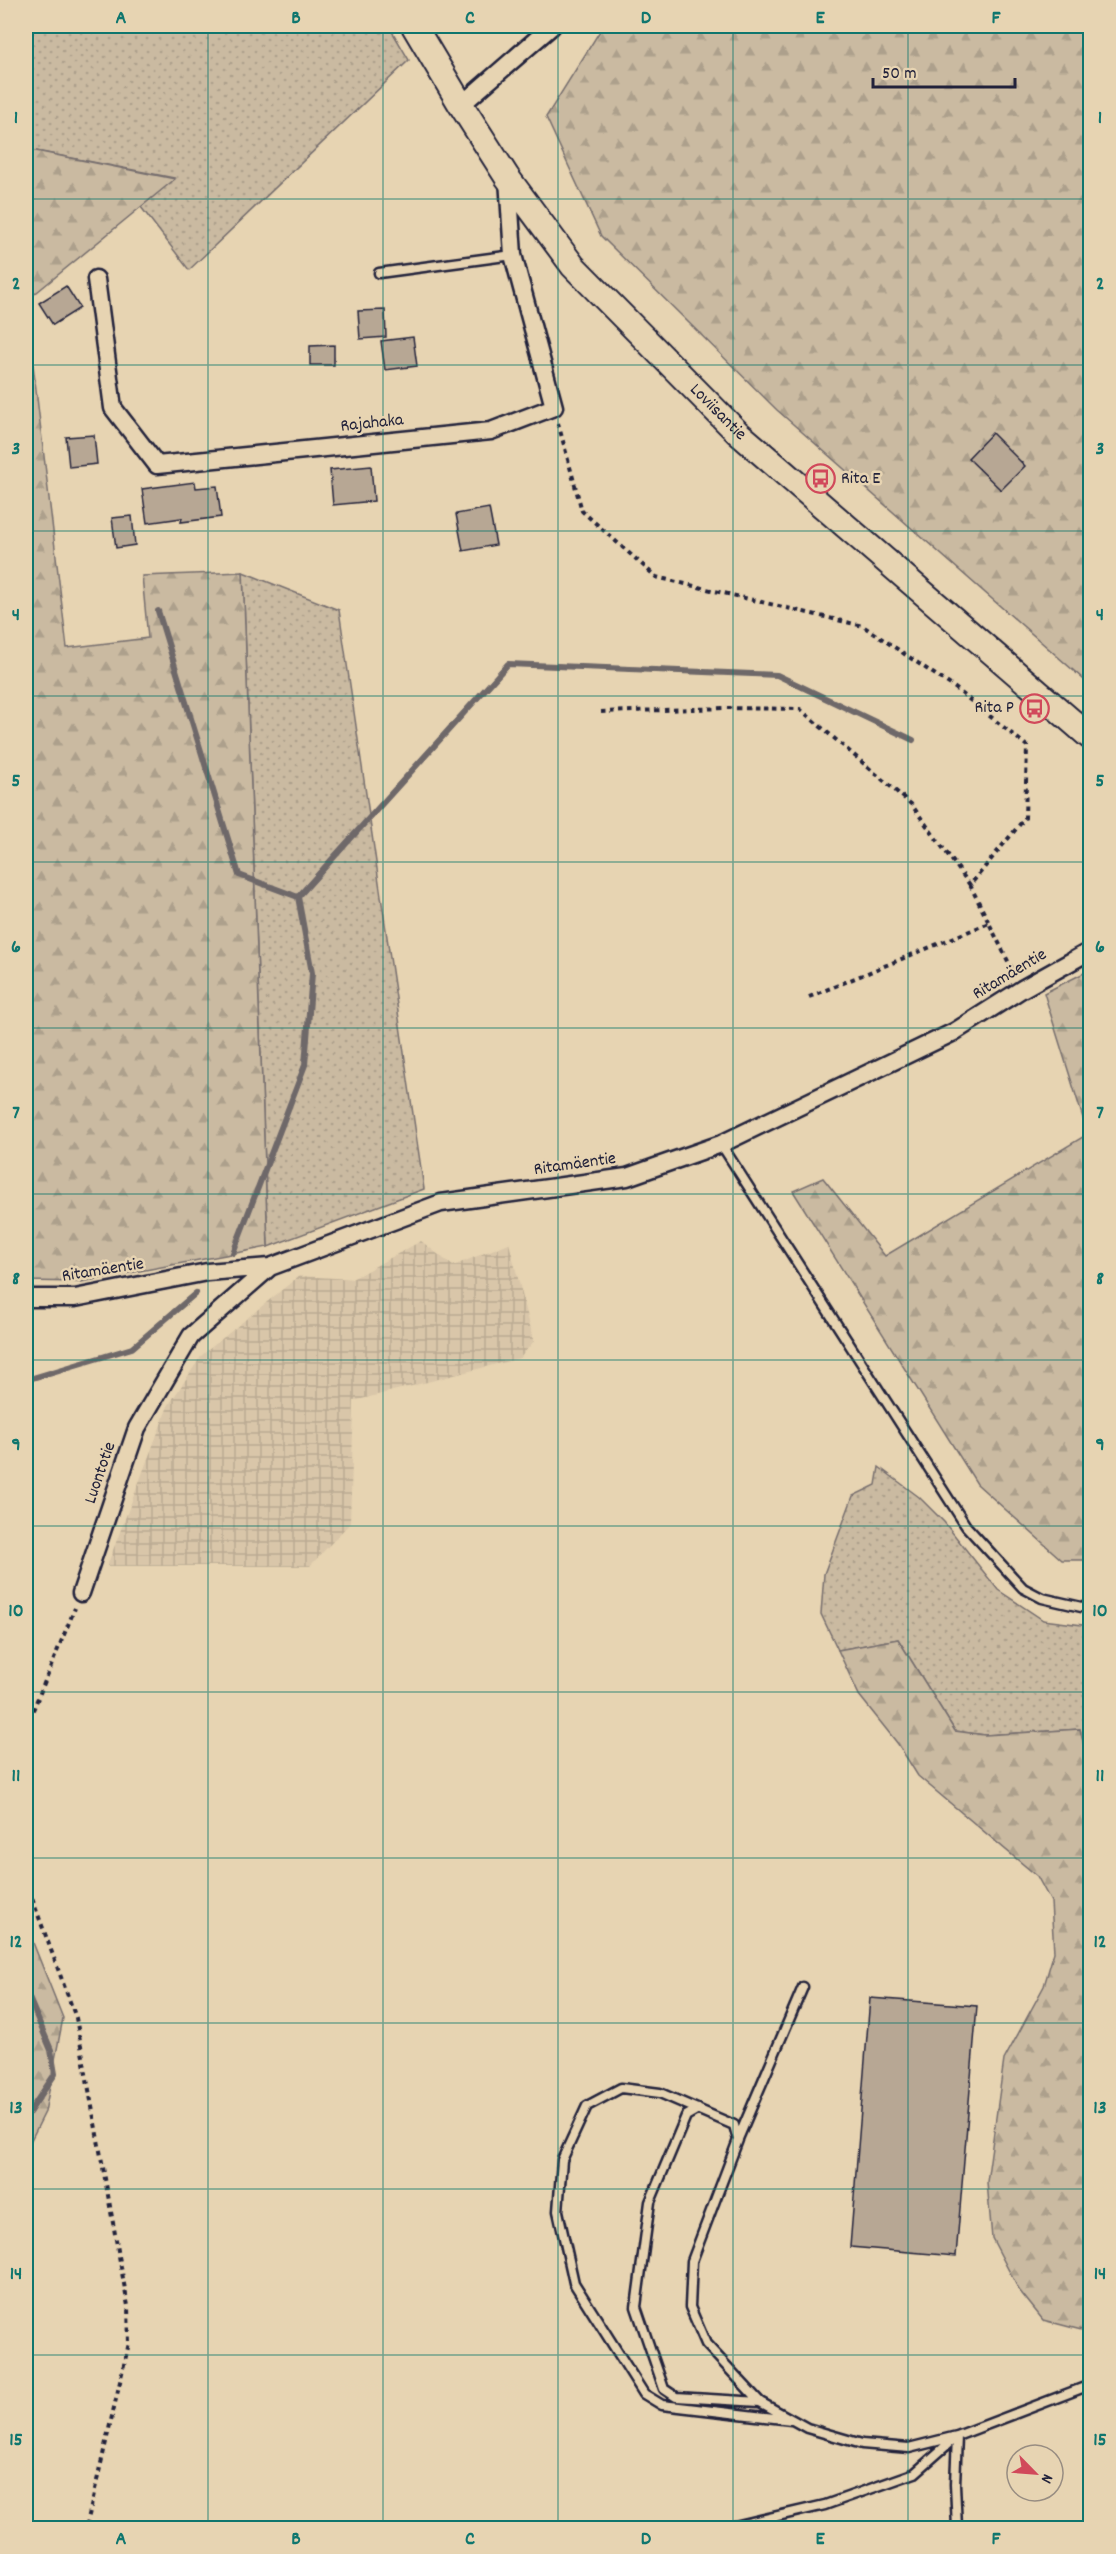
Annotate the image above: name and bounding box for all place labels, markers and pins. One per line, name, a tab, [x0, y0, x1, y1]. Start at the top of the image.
bus stop icon: Rita E	[804, 463, 836, 495]
place label: Rita E	[841, 467, 880, 492]
bus stop icon: Rita P	[1019, 692, 1051, 724]
place label: Rita P	[975, 696, 1014, 721]

